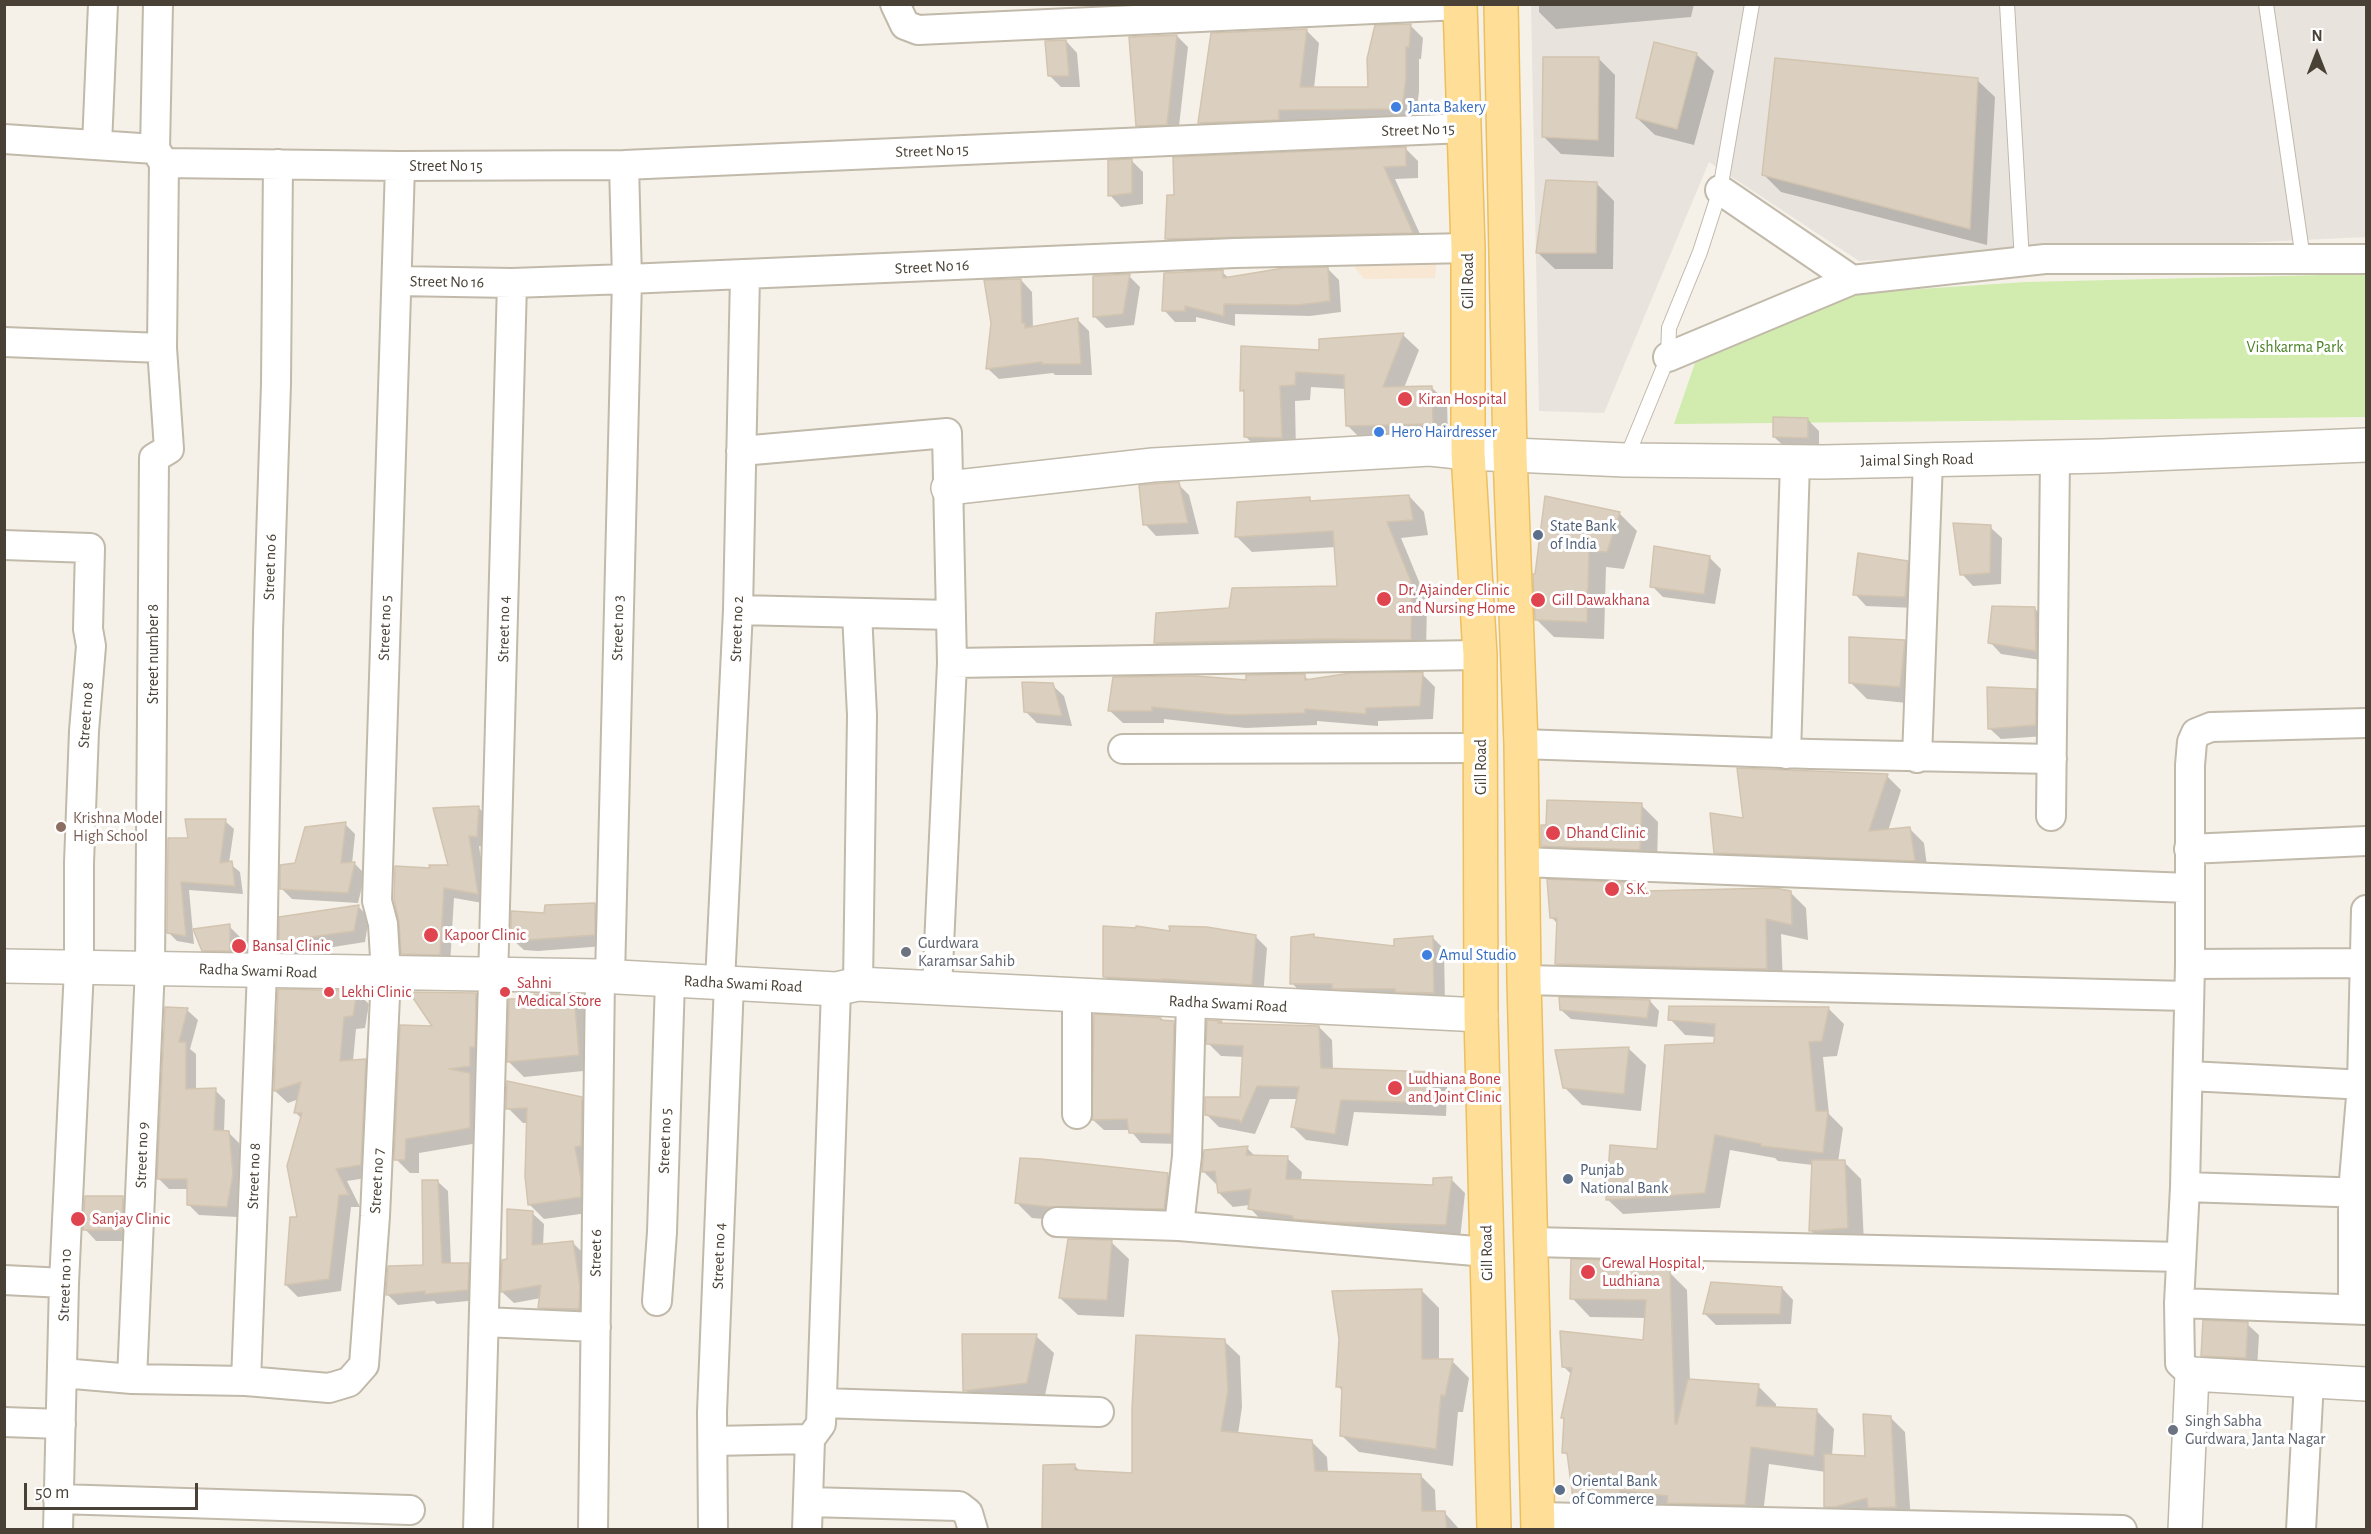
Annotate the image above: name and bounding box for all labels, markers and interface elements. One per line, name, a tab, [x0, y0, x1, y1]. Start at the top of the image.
north arrow	[2287, 24, 2347, 84]
text: N	[2311, 28, 2323, 44]
place label: Janta Bakery	[1408, 97, 1486, 117]
marker: Janta Bakery	[1389, 100, 1403, 114]
street label: Street No 15	[1381, 119, 1455, 141]
street label: Street No 15	[895, 140, 969, 162]
street label: Street No 15	[409, 156, 483, 176]
street label: Gill Road	[1458, 253, 1478, 309]
street label: Street No 16	[894, 255, 970, 279]
street label: Street No 16	[410, 272, 484, 292]
park label: Vishkarma Park	[2247, 337, 2343, 357]
place label: Kiran Hospital	[1418, 389, 1507, 409]
marker: Kiran Hospital	[1396, 390, 1414, 408]
place label: Hero Hairdresser	[1391, 422, 1497, 442]
marker: Hero Hairdresser	[1372, 425, 1386, 439]
street label: Jaimal Singh Road	[1860, 449, 1974, 471]
place label: State Bank of India	[1550, 516, 1616, 554]
marker: State Bank of India	[1531, 528, 1545, 542]
street label: Street no 6	[259, 533, 281, 601]
place label: Dr. Ajainder Clinic and Nursing Home	[1398, 580, 1515, 618]
marker: Dr. Ajainder Clinic and Nursing Home	[1375, 590, 1393, 608]
place label: Gill Dawakhana	[1552, 590, 1650, 610]
marker: Gill Dawakhana	[1529, 591, 1547, 609]
street label: Street no 5	[374, 595, 396, 661]
street label: Street no 4	[494, 595, 514, 663]
street label: Street no 3	[608, 595, 628, 661]
street label: Street no 2	[726, 596, 748, 662]
street label: Street number 8	[143, 604, 163, 704]
street label: Street no 8	[74, 681, 98, 749]
street label: Gill Road	[1471, 739, 1491, 795]
place label: Krishna Model High School	[73, 808, 163, 846]
marker: Krishna Model High School	[54, 820, 68, 834]
place label: Dhand Clinic	[1566, 823, 1646, 843]
marker: Dhand Clinic	[1544, 824, 1562, 842]
place label: S.K.	[1626, 879, 1649, 899]
marker: S.K.	[1603, 880, 1621, 898]
place label: Kapoor Clinic	[444, 925, 526, 945]
marker: Kapoor Clinic	[422, 926, 440, 944]
place label: Gurdwara Karamsar Sahib	[918, 933, 1015, 971]
place label: Bansal Clinic	[252, 936, 330, 956]
marker: Bansal Clinic	[230, 937, 248, 955]
marker: Gurdwara Karamsar Sahib	[899, 945, 913, 959]
place label: Amul Studio	[1439, 945, 1516, 965]
marker: Amul Studio	[1420, 948, 1434, 962]
street label: Radha Swami Road	[198, 959, 318, 983]
street label: Radha Swami Road	[683, 971, 803, 997]
place label: Sahni Medical Store	[517, 973, 601, 1011]
place label: Lekhi Clinic	[341, 982, 411, 1002]
marker: Lekhi Clinic	[322, 985, 336, 999]
marker: Sahni Medical Store	[498, 985, 512, 999]
street label: Radha Swami Road	[1168, 991, 1288, 1017]
place label: Ludhiana Bone and Joint Clinic	[1408, 1069, 1501, 1107]
marker: Ludhiana Bone and Joint Clinic	[1386, 1079, 1404, 1097]
street label: Street no 5	[654, 1108, 676, 1174]
street label: Street no 9	[131, 1121, 153, 1189]
street label: Street no 8	[243, 1142, 265, 1210]
street label: Street no 7	[366, 1148, 388, 1214]
place label: Punjab National Bank	[1580, 1160, 1668, 1198]
marker: Punjab National Bank	[1561, 1172, 1575, 1186]
place label: Sanjay Clinic	[92, 1209, 170, 1229]
marker: Sanjay Clinic	[69, 1210, 87, 1228]
street label: Street no 4	[708, 1222, 730, 1290]
street label: Gill Road	[1477, 1225, 1497, 1281]
street label: Street 6	[586, 1229, 606, 1277]
street label: Street no 10	[54, 1248, 76, 1322]
place label: Grewal Hospital, Ludhiana	[1602, 1253, 1705, 1291]
marker: Grewal Hospital, Ludhiana	[1579, 1263, 1597, 1281]
place label: Singh Sabha Gurdwara, Janta Nagar	[2185, 1411, 2325, 1449]
marker: Singh Sabha Gurdwara, Janta Nagar	[2166, 1423, 2180, 1437]
scale bar	[27, 1471, 201, 1509]
place label: Oriental Bank of Commerce	[1572, 1471, 1657, 1509]
marker: Oriental Bank of Commerce	[1553, 1483, 1567, 1497]
text: 50 m	[35, 1484, 69, 1502]

